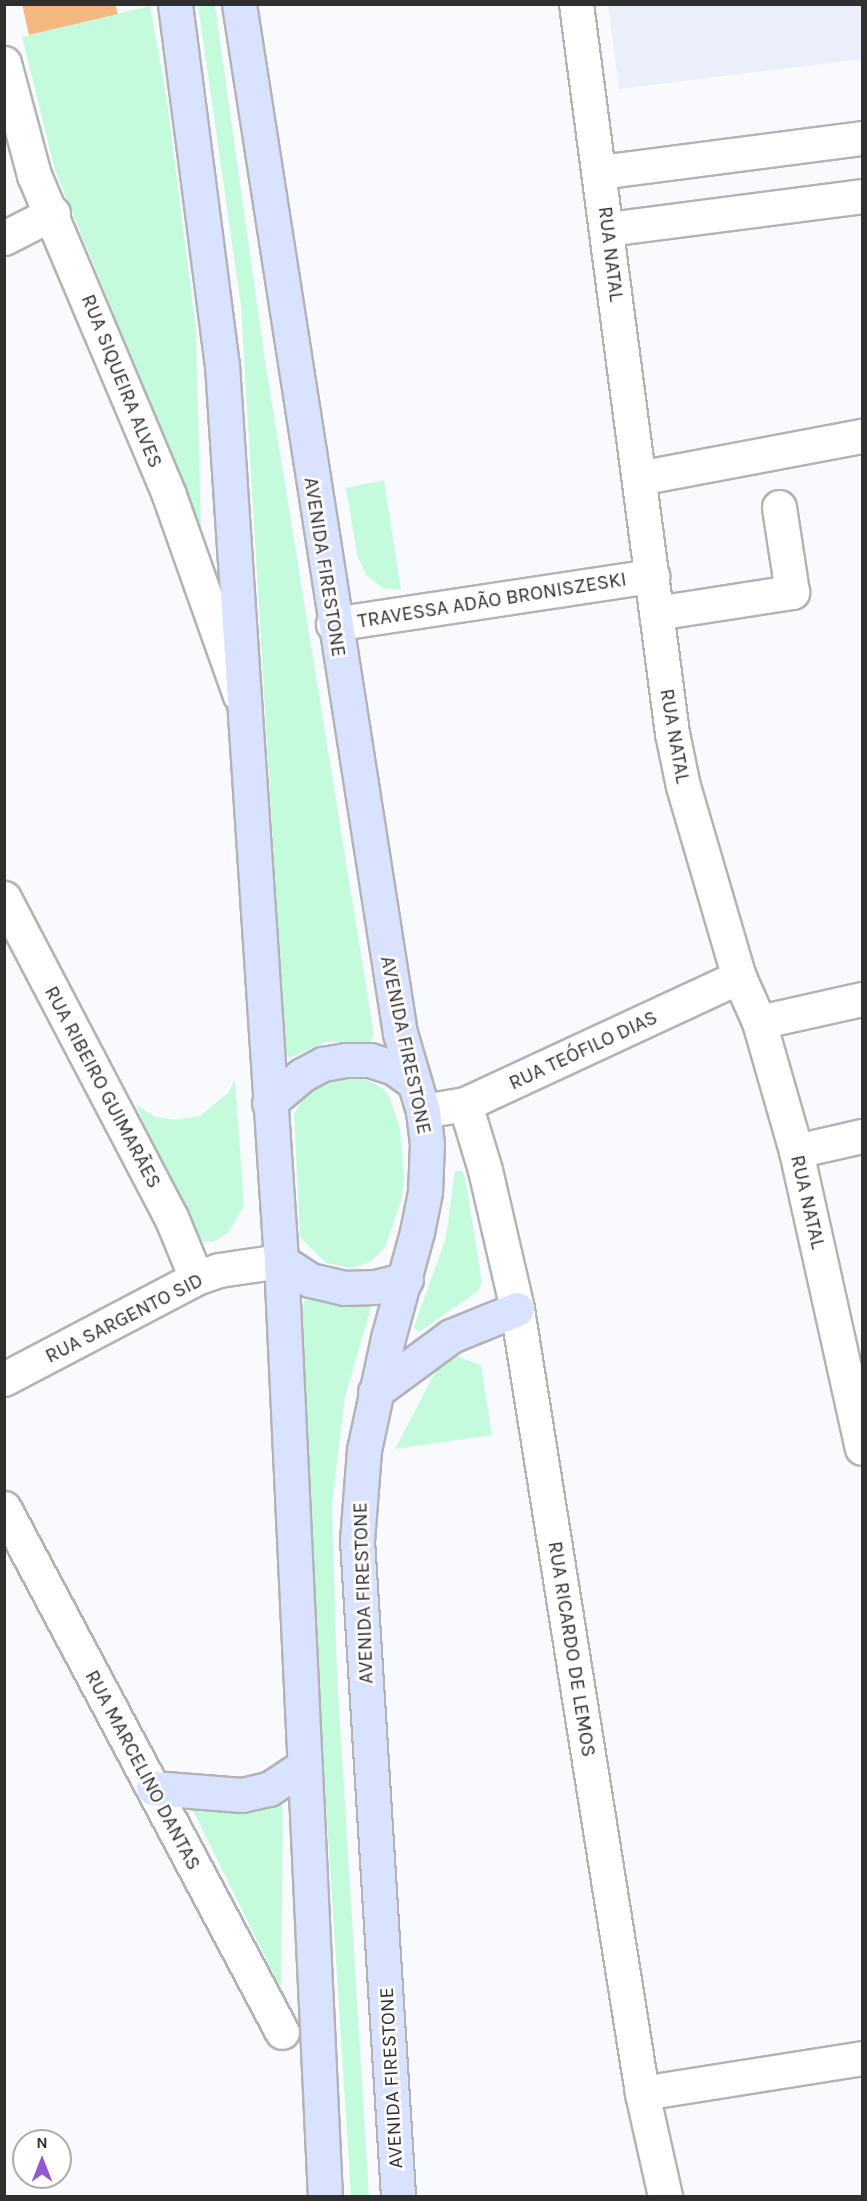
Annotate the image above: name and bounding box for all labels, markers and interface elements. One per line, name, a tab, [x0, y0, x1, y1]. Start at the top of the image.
street label: RUA NATAL	[593, 205, 629, 303]
street label: RUA SIQUEIRA ALVES	[76, 291, 168, 471]
street label: AVENIDA FIRESTONE	[299, 475, 351, 659]
street label: TRAVESSA ADÃO BRONISZESKI	[356, 567, 628, 633]
street label: RUA NATAL	[655, 687, 695, 785]
street label: AVENIDA FIRESTONE	[375, 954, 437, 1136]
street label: RUA RIBEIRO GUIMARÃES	[39, 982, 167, 1192]
street label: RUA TEÓFILO DIAS	[505, 1005, 661, 1095]
street label: RUA NATAL	[786, 1153, 830, 1251]
street label: RUA SARGENTO SID	[41, 1268, 207, 1368]
street label: AVENIDA FIRESTONE	[348, 1502, 378, 1684]
street label: RUA RICARDO DE LEMOS	[543, 1539, 601, 1759]
street label: RUA MARCELINO DANTAS	[80, 1666, 206, 1874]
street label: AVENIDA FIRESTONE	[374, 1987, 408, 2169]
north arrow	[12, 2129, 72, 2189]
text: N	[36, 2133, 48, 2152]

